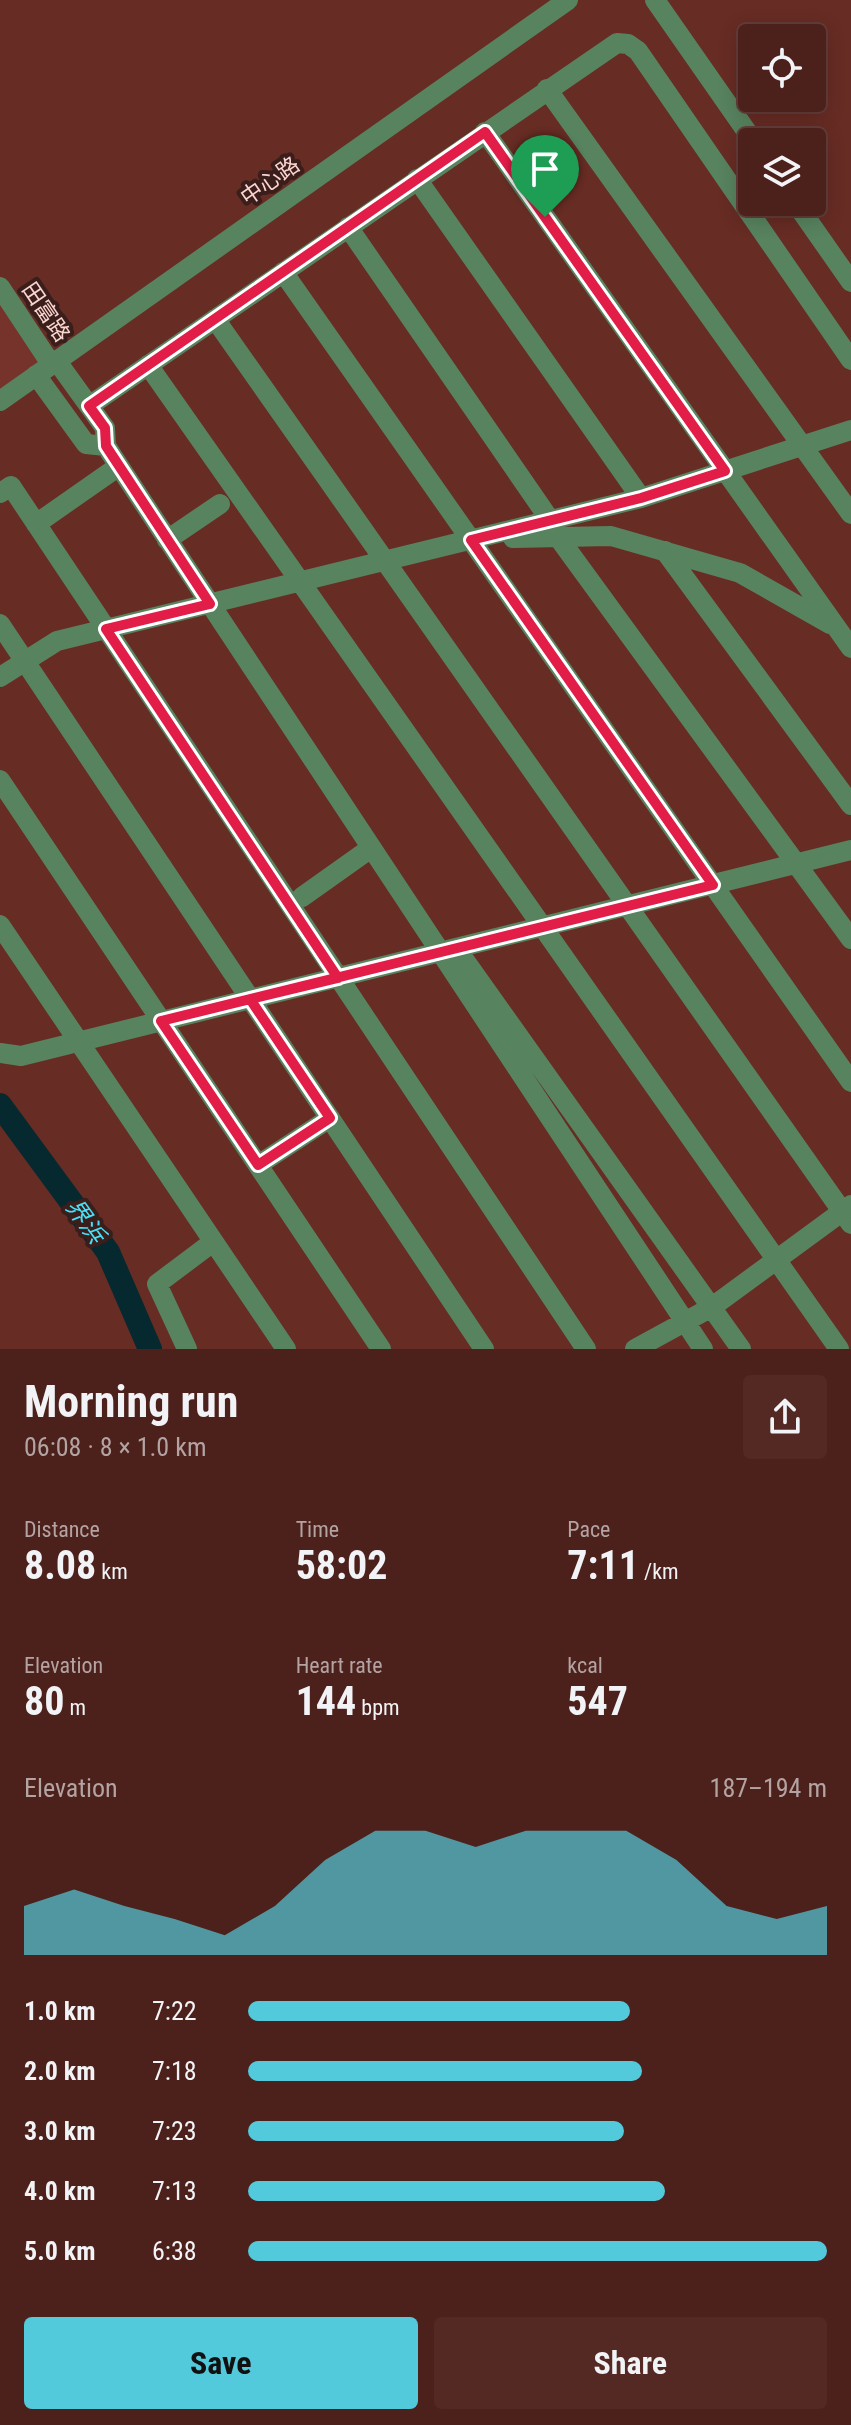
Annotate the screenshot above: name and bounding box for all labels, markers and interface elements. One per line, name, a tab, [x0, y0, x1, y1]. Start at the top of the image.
map controls	[738, 24, 826, 216]
button: locate	[738, 24, 826, 112]
button: layers	[738, 128, 826, 216]
pin	[511, 135, 579, 217]
icon: arrive	[523, 147, 567, 191]
street label: 中心路	[236, 152, 304, 210]
street label: 田富路	[17, 278, 75, 346]
water label: 界浜	[60, 1193, 112, 1250]
button: share	[743, 1375, 827, 1459]
text: Morning run	[24, 1376, 238, 1428]
text: 06:08 · 8 × 1.0 km	[24, 1432, 206, 1462]
text: Distance	[24, 1517, 100, 1542]
text: Time	[296, 1517, 339, 1542]
text: Pace	[567, 1517, 610, 1542]
text: 8.08	[24, 1542, 96, 1589]
text: 58:02	[296, 1542, 387, 1589]
text: 7:11	[567, 1542, 639, 1589]
text: km	[96, 1559, 128, 1584]
text: /km	[639, 1559, 679, 1584]
text: Elevation	[24, 1653, 103, 1678]
text: Heart rate	[296, 1653, 383, 1678]
text: kcal	[567, 1653, 603, 1678]
text: 80	[24, 1678, 64, 1725]
text: 144	[296, 1678, 356, 1725]
text: 547	[567, 1678, 628, 1725]
text: m	[64, 1695, 86, 1720]
text: bpm	[356, 1695, 400, 1720]
text: Elevation	[24, 1773, 118, 1803]
text: 187–194 m	[710, 1773, 827, 1803]
text: 1.0 km	[24, 1996, 96, 2026]
text: 7:22	[152, 1996, 197, 2026]
text: 2.0 km	[24, 2056, 96, 2086]
text: 7:18	[152, 2056, 197, 2086]
text: 3.0 km	[24, 2116, 96, 2146]
text: 7:23	[152, 2116, 197, 2146]
text: 4.0 km	[24, 2176, 96, 2206]
text: 7:13	[152, 2176, 197, 2206]
text: 5.0 km	[24, 2236, 96, 2266]
text: 6:38	[152, 2236, 197, 2266]
button: Save	[24, 2317, 418, 2409]
button: Share	[434, 2317, 827, 2409]

